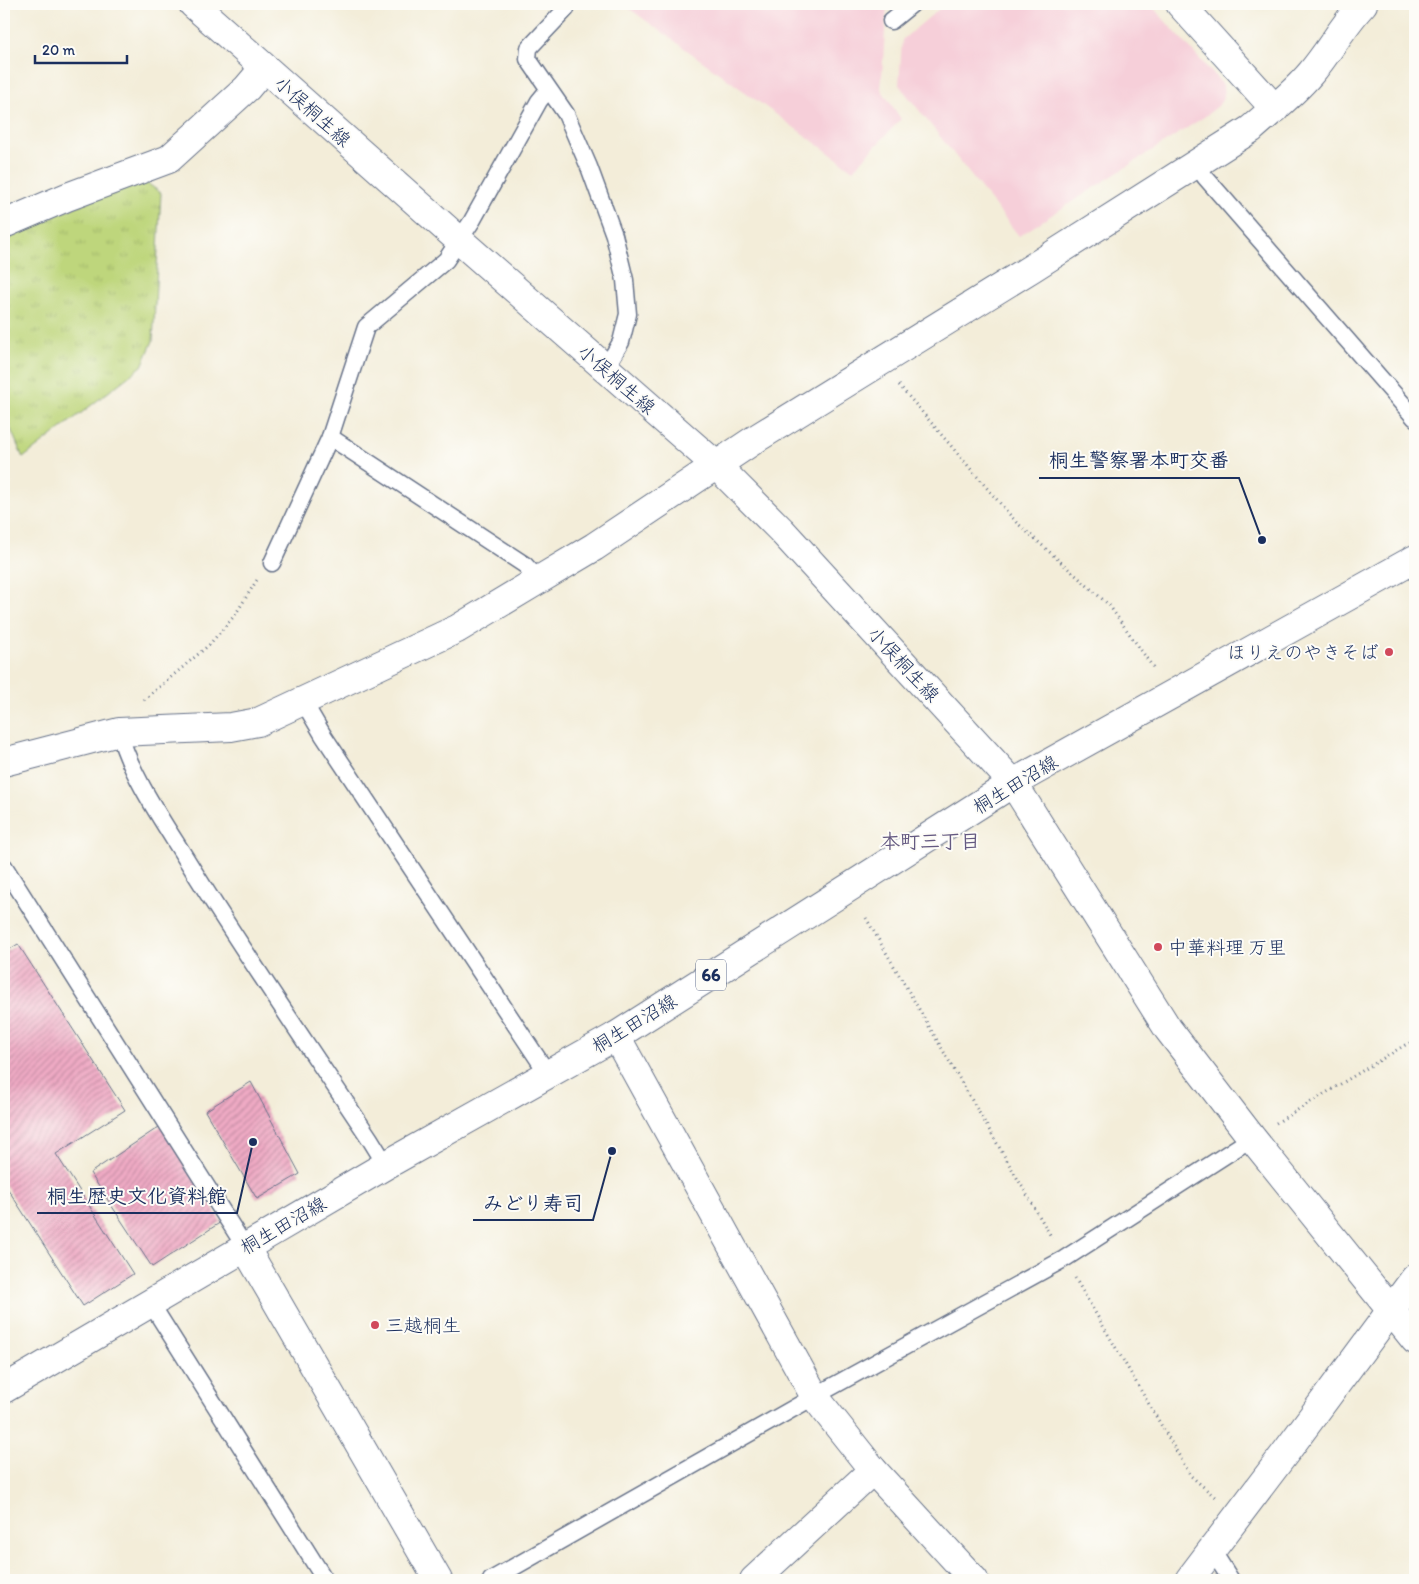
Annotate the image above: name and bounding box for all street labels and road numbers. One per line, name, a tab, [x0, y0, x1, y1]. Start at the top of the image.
street label: 小俣桐生線	[270, 71, 356, 152]
street label: 小俣桐生線	[573, 340, 660, 419]
street label: 小俣桐生線	[863, 622, 944, 707]
street label: 桐生田沼線	[969, 750, 1062, 819]
road number: 66	[696, 960, 726, 990]
street label: 桐生田沼線	[588, 989, 681, 1058]
street label: 桐生田沼線	[236, 1192, 330, 1259]

